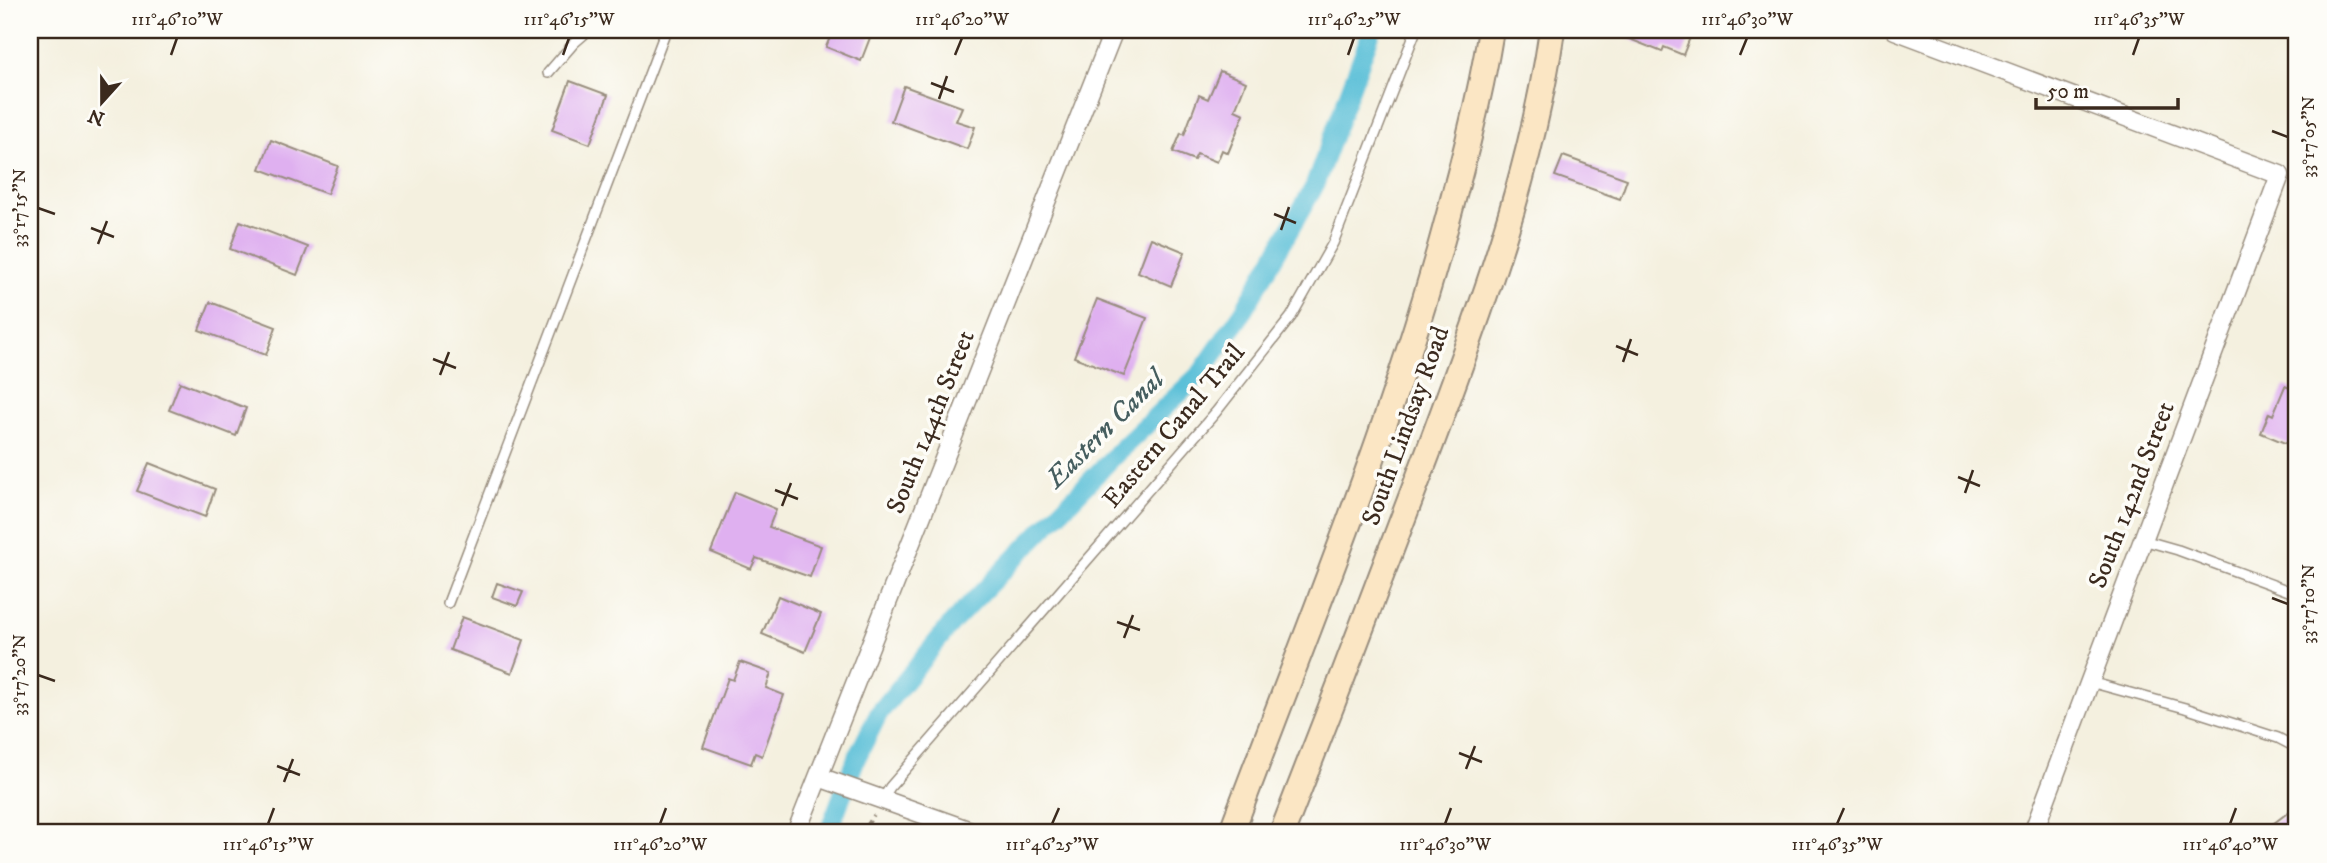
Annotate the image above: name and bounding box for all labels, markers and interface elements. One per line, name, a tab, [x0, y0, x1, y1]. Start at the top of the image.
text: 111°46'10"W	[131, 9, 223, 31]
text: 111°46'15"W	[524, 9, 615, 31]
text: 111°46'20"W	[915, 9, 1009, 31]
text: 111°46'25"W	[1307, 9, 1401, 31]
text: 111°46'30"W	[1701, 9, 1793, 31]
text: 111°46'35"W	[2094, 9, 2185, 31]
north arrow	[66, 66, 136, 136]
scale bar	[2036, 66, 2178, 110]
text: 50 m	[2047, 79, 2089, 105]
text: 33°17'05"N	[2298, 96, 2320, 178]
text: N	[85, 103, 108, 130]
text: 33°17'15"N	[9, 168, 31, 248]
street label: South Lindsay Road	[1355, 322, 1457, 530]
street label: South 144th Street	[879, 325, 983, 519]
street label: Eastern Canal Trail	[1096, 338, 1252, 514]
water label: Eastern Canal	[1039, 363, 1171, 495]
street label: South 142nd Street	[2081, 397, 2183, 593]
text: 33°17'10"N	[2298, 564, 2320, 644]
text: 33°17'20"N	[9, 634, 31, 716]
text: 111°46'15"W	[223, 834, 314, 856]
text: 111°46'20"W	[613, 834, 707, 856]
text: 111°46'25"W	[1005, 834, 1099, 856]
text: 111°46'30"W	[1399, 834, 1491, 856]
text: 111°46'35"W	[1792, 834, 1883, 856]
text: 111°46'40"W	[2182, 834, 2278, 856]

